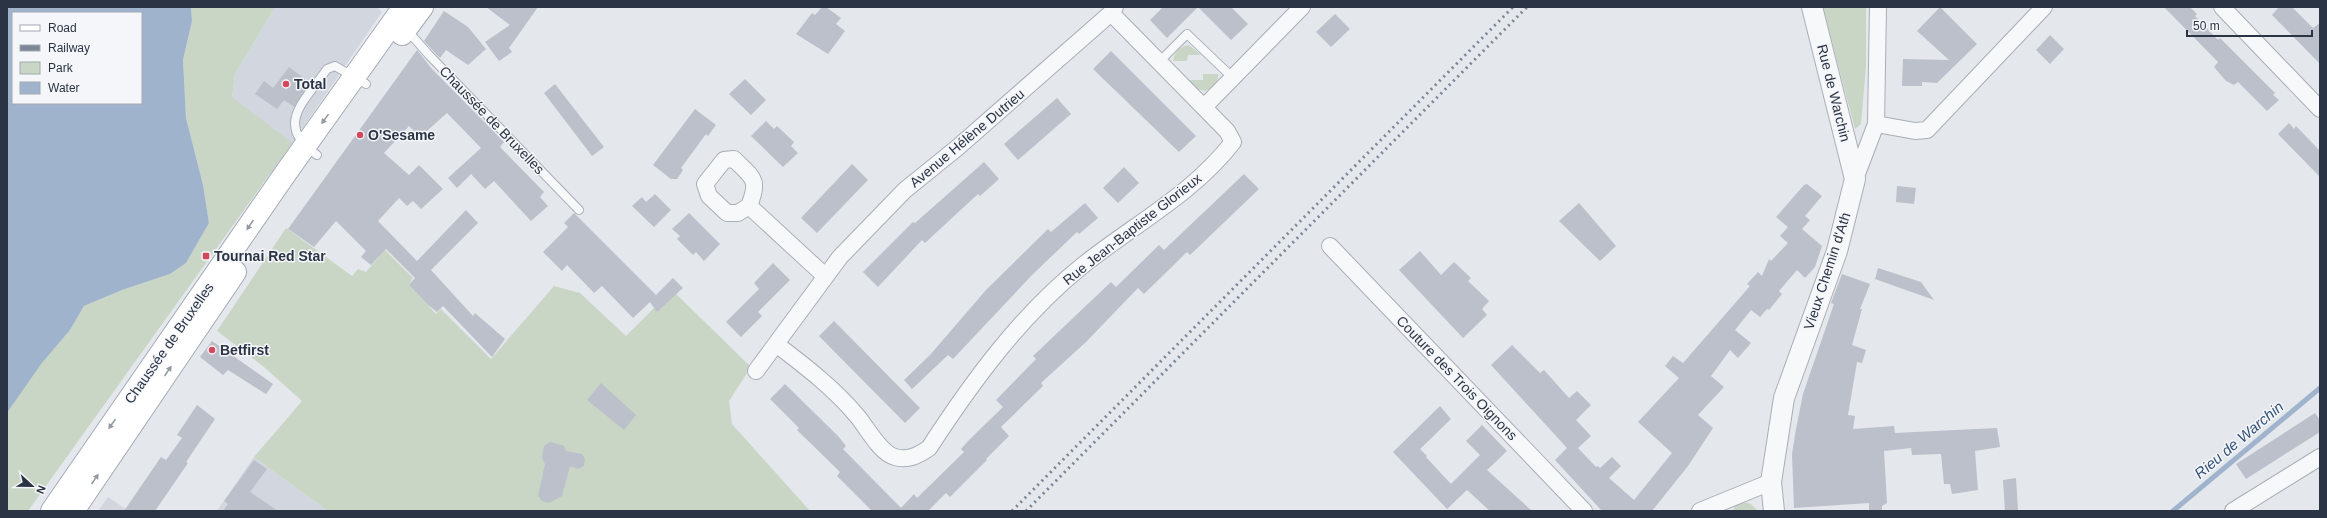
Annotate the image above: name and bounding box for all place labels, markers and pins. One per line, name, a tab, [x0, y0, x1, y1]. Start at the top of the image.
place label: Total	[294, 76, 326, 92]
marker: Total	[281, 79, 291, 89]
place label: O'Sesame	[368, 127, 435, 143]
marker: O'Sesame	[355, 130, 365, 140]
place label: Tournai Red Star	[214, 248, 326, 264]
marker: Tournai Red Star	[201, 251, 211, 261]
place label: Betfirst	[220, 342, 269, 358]
marker: Betfirst	[207, 345, 217, 355]

